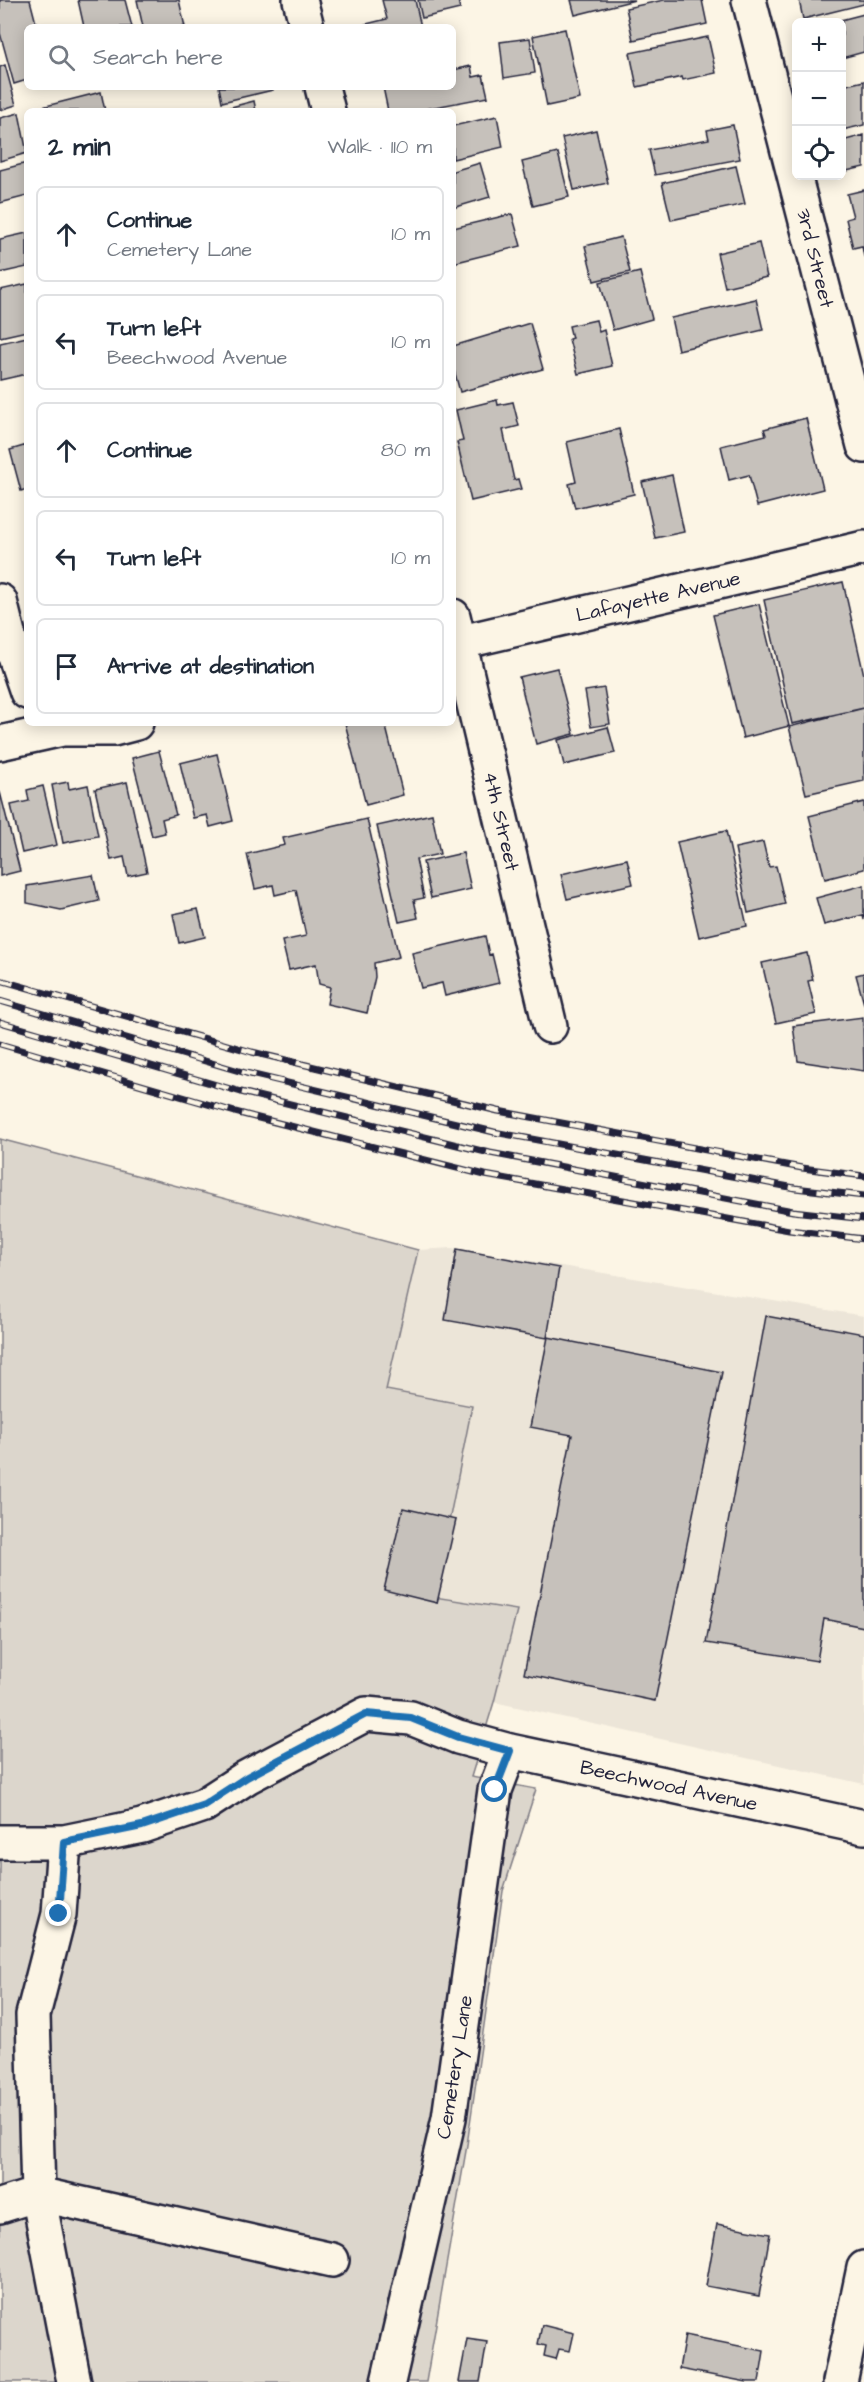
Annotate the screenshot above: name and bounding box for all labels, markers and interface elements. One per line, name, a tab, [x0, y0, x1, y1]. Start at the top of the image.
map controls	[792, 18, 846, 180]
button: +	[792, 18, 846, 72]
search box	[24, 24, 456, 90]
icon: search	[45, 41, 78, 74]
text: Search here	[93, 42, 223, 73]
button: −	[792, 72, 846, 126]
button: locate	[792, 126, 846, 180]
text: 2 min	[48, 129, 110, 165]
text: Walk · 110 m	[327, 133, 432, 161]
text: Continue	[107, 205, 192, 236]
street label: 3rd Street	[789, 206, 841, 311]
icon: ahead	[50, 218, 83, 251]
text: 10 m	[391, 220, 430, 248]
text: Cemetery Lane	[107, 236, 252, 264]
text: Turn left	[107, 313, 201, 344]
icon: left	[50, 326, 83, 359]
text: 10 m	[391, 328, 430, 356]
text: Beechwood Avenue	[107, 344, 287, 372]
icon: ahead	[50, 434, 83, 467]
text: Continue	[107, 435, 192, 466]
text: 80 m	[381, 436, 430, 464]
icon: left	[50, 542, 83, 575]
text: Turn left	[107, 543, 201, 574]
text: 10 m	[391, 544, 430, 572]
street label: Lafayette Avenue	[573, 564, 744, 630]
icon: arrive	[50, 650, 83, 683]
text: Arrive at destination	[107, 651, 314, 682]
street label: 4th Street	[476, 769, 526, 874]
street label: Beechwood Avenue	[578, 1754, 760, 1818]
route start	[481, 1776, 507, 1802]
route end	[45, 1900, 71, 1926]
street label: Cemetery Lane	[430, 1993, 481, 2141]

